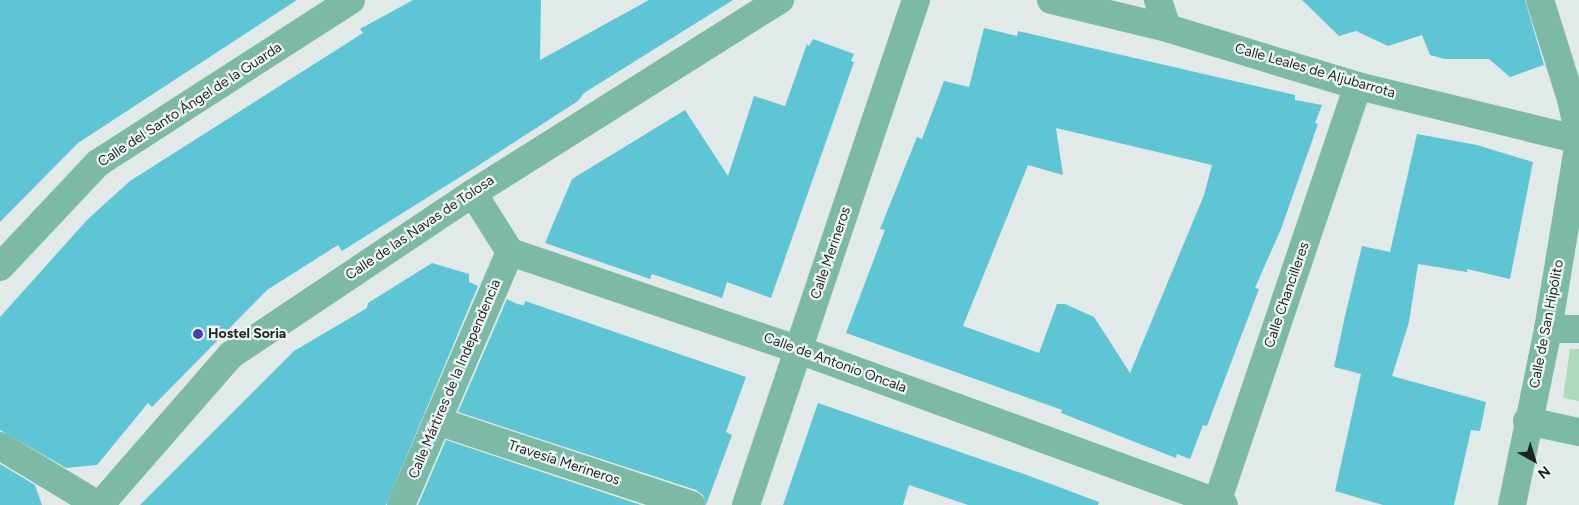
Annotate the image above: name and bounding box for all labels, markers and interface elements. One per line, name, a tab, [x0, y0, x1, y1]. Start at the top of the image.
street label: Calle del Santo Ángel de la Guarda	[95, 39, 285, 171]
street label: Calle Leales de Aljubarrota	[1233, 40, 1397, 102]
street label: Calle de las Navas de Tolosa	[343, 172, 497, 284]
street label: Calle Merineros	[807, 205, 855, 301]
street label: Calle Chancilleres	[1261, 240, 1313, 350]
street label: Calle de San Hipólito	[1526, 258, 1568, 390]
street label: Calle Mártires de la Independencia	[405, 277, 505, 481]
place label: Hostel Soria	[208, 326, 286, 342]
marker: Hostel Soria	[192, 328, 204, 340]
street label: Calle de Antonio Oncala	[761, 329, 909, 397]
north arrow	[1509, 435, 1559, 485]
street label: Travesía Merineros	[506, 437, 622, 489]
text: N	[1534, 462, 1553, 482]

